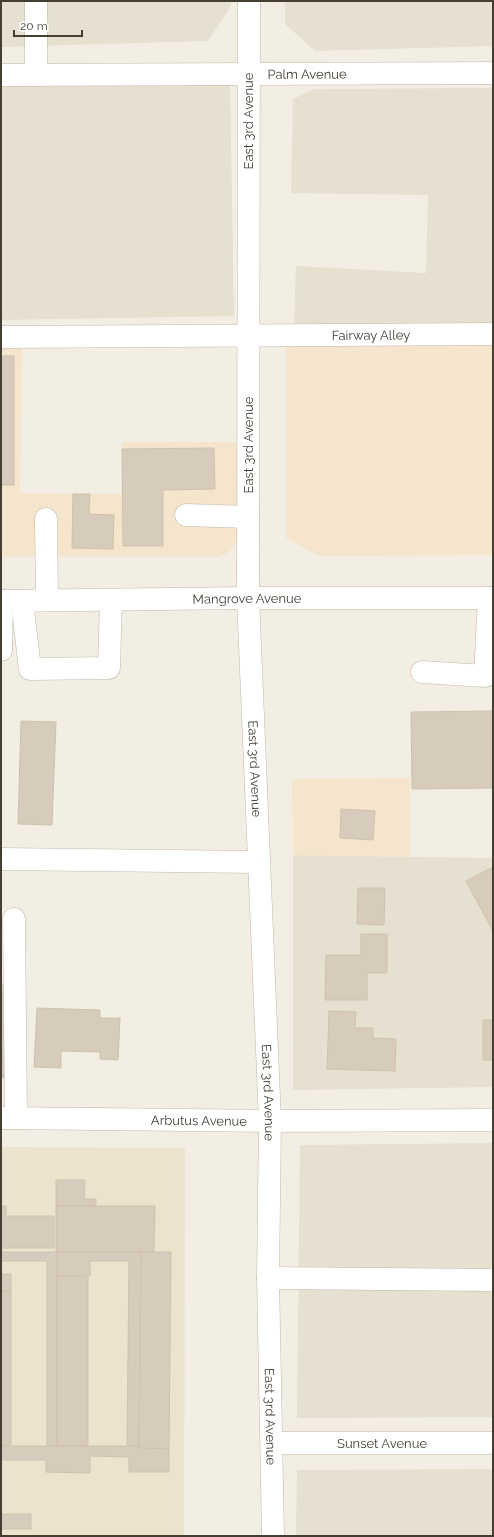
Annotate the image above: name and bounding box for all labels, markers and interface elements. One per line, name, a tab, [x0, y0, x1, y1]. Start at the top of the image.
scale bar	[14, 12, 82, 38]
text: 20 m	[20, 19, 48, 33]
street label: Palm Avenue	[267, 67, 347, 82]
street label: East 3rd Avenue	[241, 72, 256, 169]
street label: Fairway Alley	[332, 328, 410, 343]
street label: East 3rd Avenue	[241, 396, 256, 493]
street label: Mangrove Avenue	[192, 591, 302, 607]
street label: East 3rd Avenue	[245, 720, 264, 818]
street label: East 3rd Avenue	[259, 1044, 277, 1141]
street label: Arbutus Avenue	[151, 1113, 247, 1129]
street label: East 3rd Avenue	[262, 1368, 279, 1465]
street label: Sunset Avenue	[337, 1436, 427, 1451]

